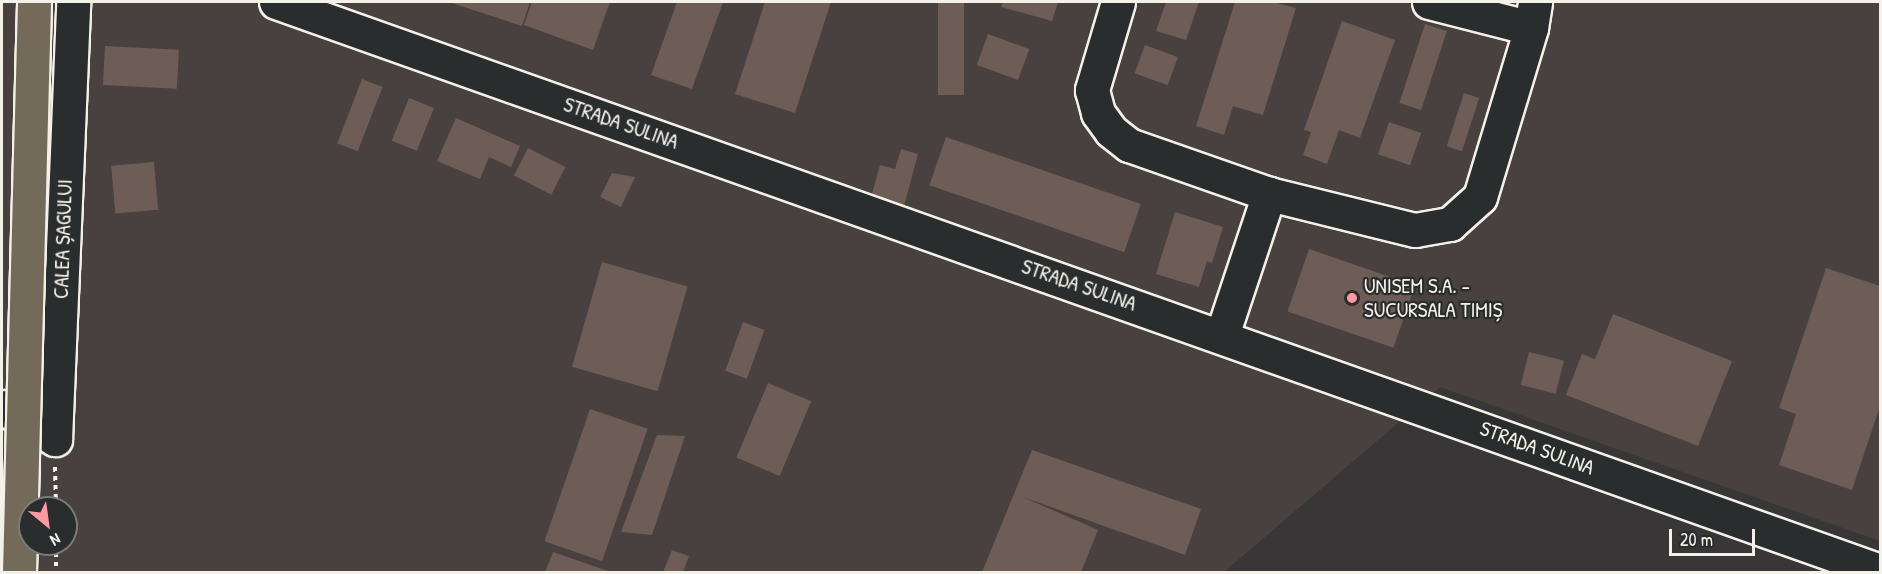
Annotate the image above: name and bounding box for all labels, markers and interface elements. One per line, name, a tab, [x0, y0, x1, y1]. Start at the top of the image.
street label: STRADA SULINA	[560, 92, 682, 154]
street label: CALEA ȘAGULUI	[48, 179, 78, 299]
street label: STRADA SULINA	[1018, 254, 1140, 316]
place label: UNISEM S.A. - SUCURSALA TIMIȘ	[1364, 273, 1502, 323]
marker: UNISEM S.A. - SUCURSALA TIMIȘ	[1345, 291, 1359, 305]
street label: STRADA SULINA	[1476, 416, 1598, 480]
north arrow	[18, 496, 78, 556]
scale bar	[1672, 517, 1758, 555]
text: 20 m	[1680, 527, 1713, 552]
text: N	[47, 528, 65, 552]

